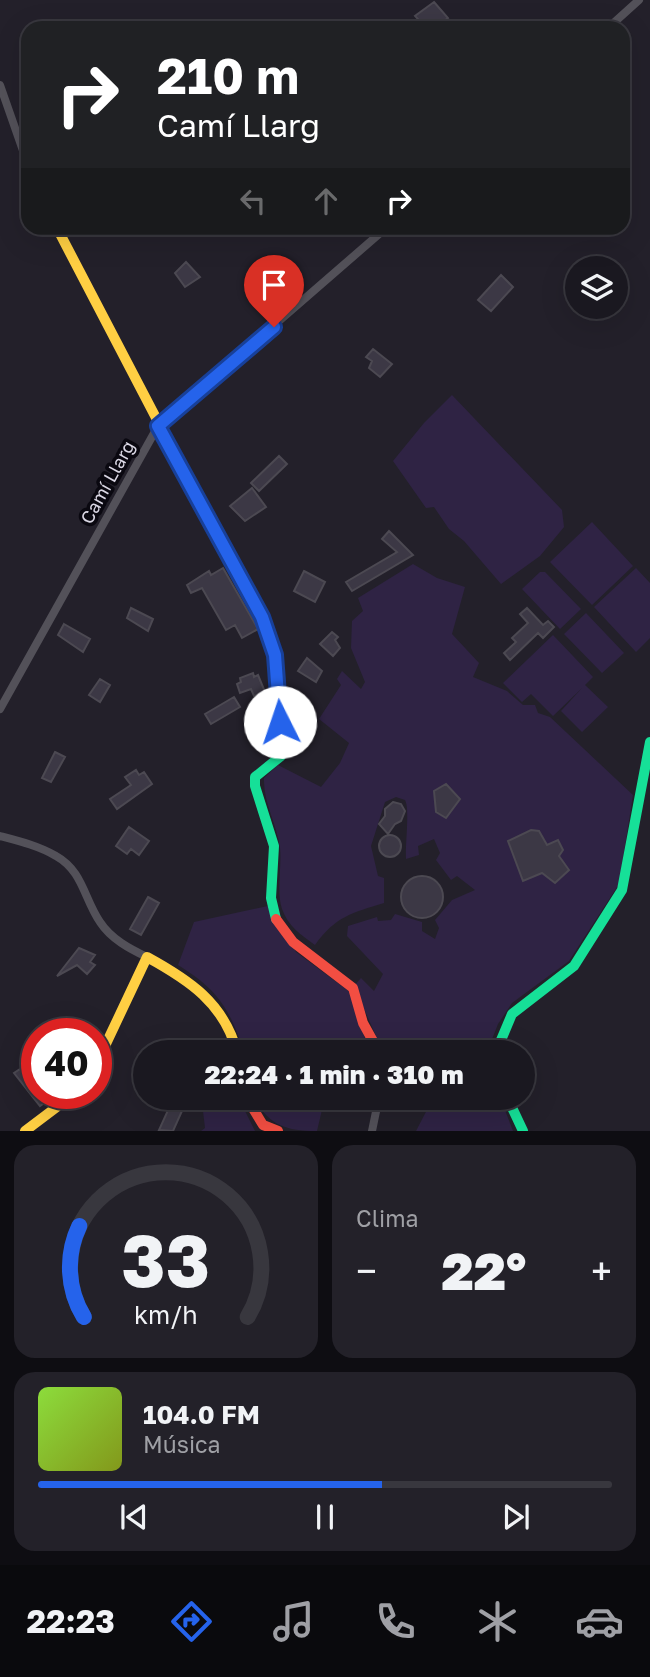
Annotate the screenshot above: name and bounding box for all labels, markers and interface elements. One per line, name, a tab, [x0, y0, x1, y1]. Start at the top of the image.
text: 210 m	[157, 46, 299, 105]
icon: right	[42, 49, 133, 140]
text: Camí Llarg	[157, 106, 320, 144]
icon: left	[234, 182, 272, 220]
icon: ahead	[307, 182, 345, 220]
icon: right	[380, 182, 418, 220]
pin	[244, 255, 304, 327]
map controls	[565, 256, 628, 319]
button: layers	[565, 256, 628, 319]
icon: arrive	[255, 266, 293, 304]
street label: Camí Llarg	[75, 437, 139, 527]
position arrow	[243, 685, 317, 759]
speed limit sign: 40	[21, 1018, 112, 1109]
text: 22:24 · 1 min · 310 m	[204, 1059, 464, 1090]
text: Clima	[356, 1204, 419, 1232]
text: 33	[122, 1217, 210, 1304]
text: 22°	[442, 1239, 526, 1301]
text: −	[356, 1248, 377, 1293]
text: +	[591, 1248, 612, 1293]
text: km/h	[134, 1299, 198, 1330]
text: 104.0 FM	[143, 1399, 260, 1430]
text: Música	[143, 1430, 221, 1458]
icon: previous	[115, 1498, 153, 1536]
icon: pause	[306, 1498, 344, 1536]
icon: next	[497, 1498, 535, 1536]
icon: directions	[167, 1597, 216, 1646]
icon: music	[269, 1597, 318, 1646]
icon: phone	[371, 1597, 420, 1646]
icon: climate	[473, 1597, 522, 1646]
icon: car	[575, 1597, 624, 1646]
text: 22:23	[26, 1602, 115, 1640]

